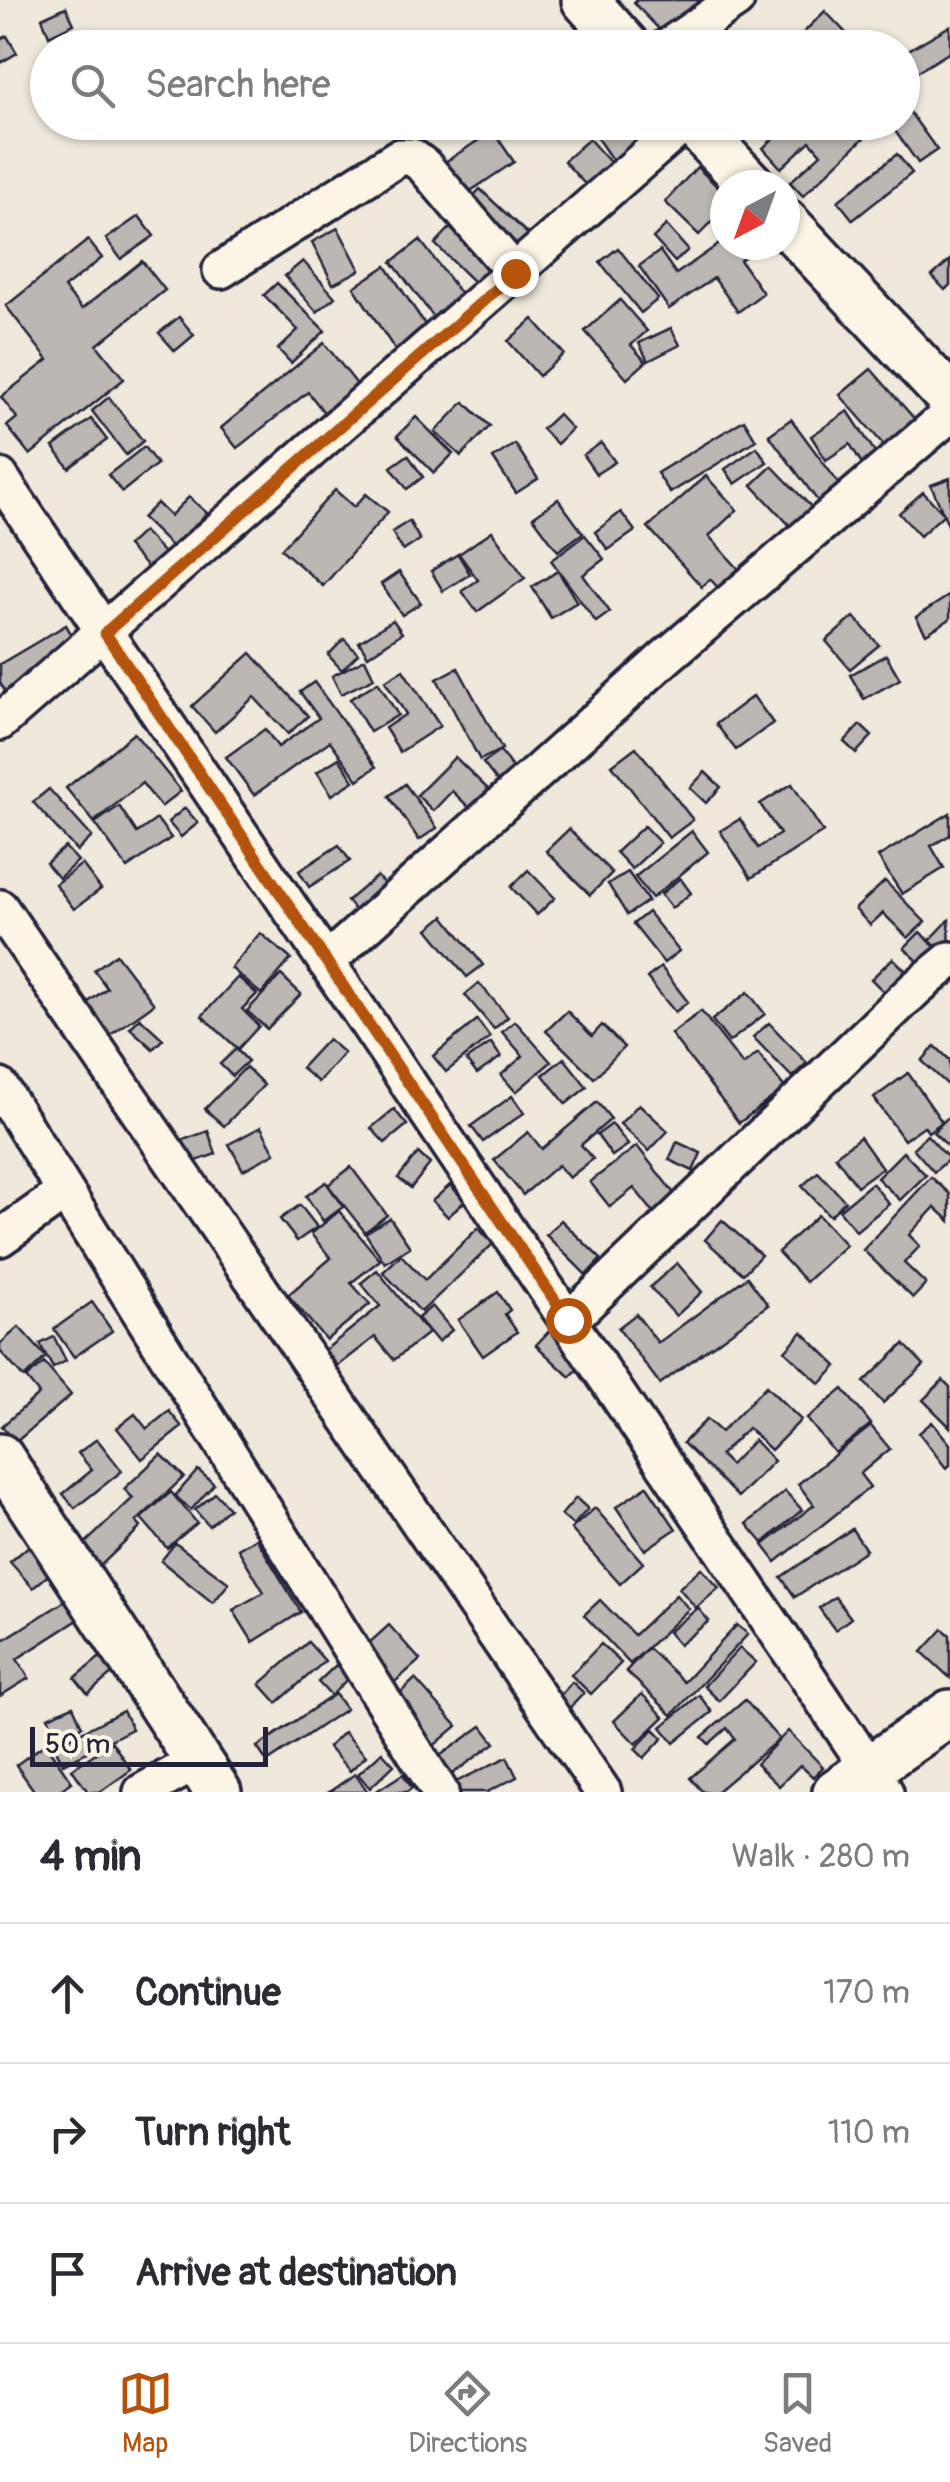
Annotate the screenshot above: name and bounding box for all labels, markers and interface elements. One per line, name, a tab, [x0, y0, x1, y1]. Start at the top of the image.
search box	[30, 30, 920, 140]
icon: search	[65, 58, 120, 113]
text: Search here	[145, 61, 331, 109]
north arrow	[710, 170, 800, 260]
route end	[493, 251, 539, 297]
route start	[546, 1298, 592, 1344]
scale bar	[30, 1722, 268, 1766]
text: 50 m	[45, 1727, 110, 1762]
text: 4 min	[40, 1831, 142, 1883]
text: Walk · 280 m	[731, 1837, 910, 1877]
icon: ahead	[40, 1966, 95, 2021]
text: Continue	[135, 1969, 281, 2017]
text: 170 m	[823, 1973, 910, 2013]
icon: right	[40, 2106, 95, 2161]
text: Turn right	[135, 2109, 290, 2157]
text: 110 m	[828, 2113, 910, 2153]
icon: arrive	[40, 2246, 95, 2301]
text: Arrive at destination	[135, 2249, 457, 2297]
tab: Map	[118, 2366, 173, 2461]
tab: Directions	[408, 2366, 527, 2461]
tab: Saved	[763, 2366, 832, 2461]

